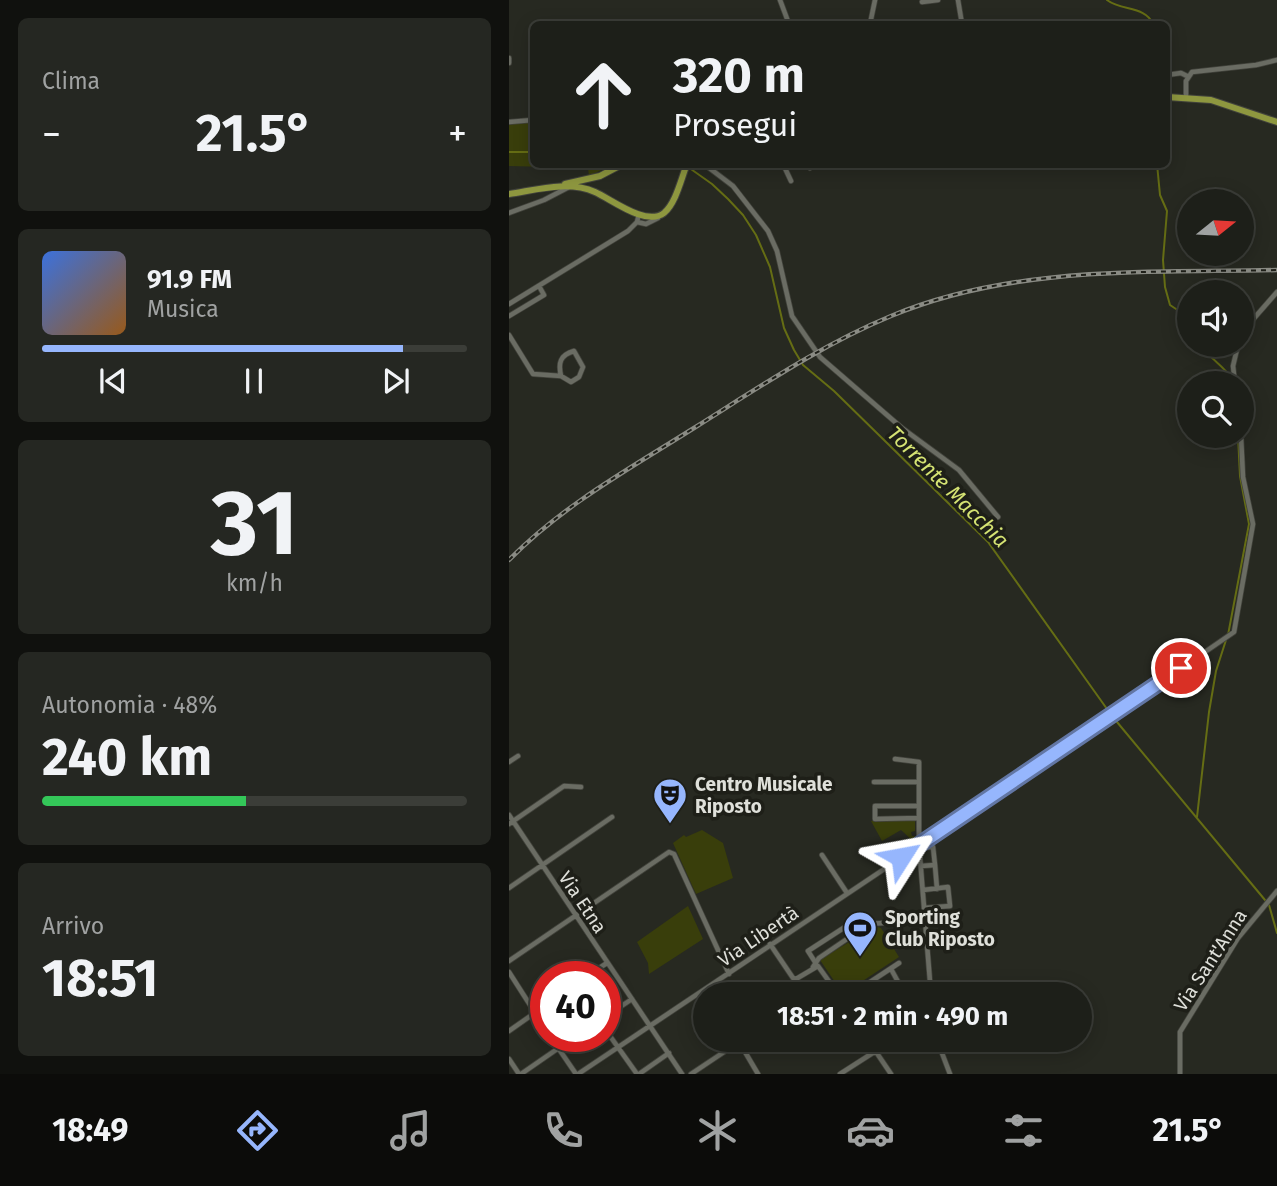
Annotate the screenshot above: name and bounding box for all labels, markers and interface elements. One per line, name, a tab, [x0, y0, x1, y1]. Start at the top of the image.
text: 320 m	[673, 46, 805, 105]
icon: ahead	[558, 49, 649, 140]
text: Clima	[42, 67, 100, 95]
text: 21.5°	[196, 102, 313, 165]
text: Prosegui	[673, 106, 797, 144]
text: −	[42, 111, 61, 157]
text: +	[448, 111, 467, 157]
north arrow	[1177, 189, 1255, 266]
map controls	[1177, 189, 1254, 448]
text: 91.9 FM	[147, 264, 232, 295]
button: sound	[1177, 280, 1254, 357]
text: Musica	[147, 295, 219, 323]
icon: previous	[94, 362, 132, 400]
icon: pause	[235, 362, 273, 400]
icon: next	[377, 362, 415, 400]
button: search	[1177, 371, 1254, 448]
water label: Torrente Macchia	[882, 421, 1014, 553]
text: 31	[211, 469, 298, 578]
text: km/h	[226, 569, 283, 597]
pin	[1151, 638, 1211, 698]
icon: arrive	[1162, 649, 1200, 687]
text: Autonomia · 48%	[42, 691, 217, 719]
text: 240 km	[42, 726, 212, 789]
place label: Centro Musicale Riposto	[695, 773, 833, 818]
theatre icon: Centro Musicale Riposto	[651, 776, 689, 825]
position arrow	[864, 820, 938, 894]
street label: Via Etna	[554, 867, 612, 938]
street label: Via Libertà	[714, 901, 803, 972]
street label: Via Sant'Anna	[1169, 905, 1252, 1016]
place label: Sporting Club Riposto	[885, 906, 995, 951]
sports icon: Sporting Club Riposto	[841, 909, 879, 958]
text: Arrivo	[42, 912, 104, 940]
text: 18:51	[42, 947, 158, 1010]
speed limit sign: 40	[530, 961, 621, 1052]
text: 18:51 · 2 min · 490 m	[777, 1001, 1008, 1032]
icon: directions	[233, 1106, 282, 1155]
icon: music	[386, 1106, 435, 1155]
icon: phone	[539, 1106, 588, 1155]
icon: climate	[693, 1106, 742, 1155]
icon: car	[846, 1106, 895, 1155]
icon: filters	[999, 1106, 1048, 1155]
text: 18:49	[52, 1111, 128, 1149]
text: 21.5°	[1153, 1111, 1225, 1149]

